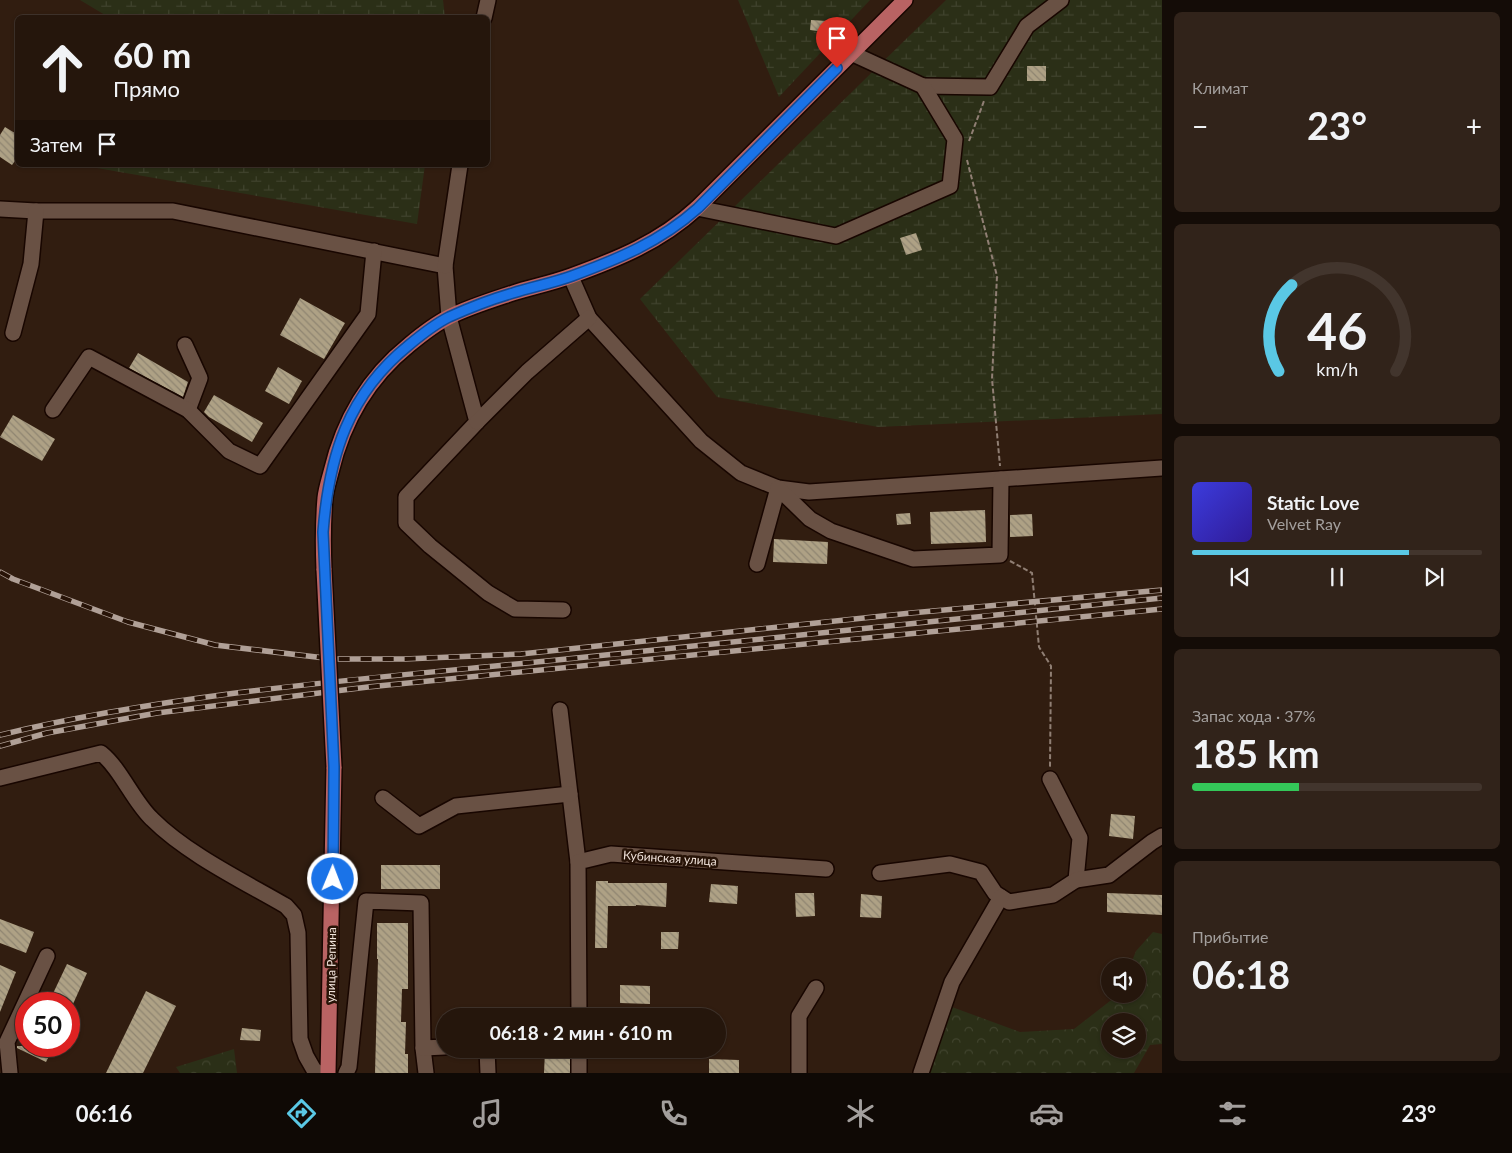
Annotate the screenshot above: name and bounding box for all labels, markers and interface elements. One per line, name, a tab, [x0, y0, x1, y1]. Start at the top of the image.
pin	[816, 17, 858, 68]
icon: arrive	[823, 24, 851, 52]
text: 60 m	[113, 33, 191, 75]
icon: ahead	[30, 35, 95, 100]
text: Прямо	[113, 75, 180, 102]
text: Климат	[1192, 78, 1248, 97]
text: 23°	[1307, 102, 1367, 148]
text: −	[1192, 109, 1208, 143]
text: +	[1466, 109, 1482, 143]
icon: arrive	[93, 130, 121, 158]
text: Затем	[30, 133, 83, 156]
text: 46	[1307, 299, 1367, 361]
text: km/h	[1316, 358, 1358, 380]
text: Static Love	[1267, 491, 1359, 514]
text: Velvet Ray	[1267, 514, 1341, 533]
icon: previous	[1226, 563, 1254, 591]
icon: pause	[1323, 563, 1351, 591]
icon: next	[1420, 563, 1448, 591]
text: Запас хода · 37%	[1192, 706, 1316, 725]
text: 185 km	[1192, 730, 1320, 776]
street label: Кубинская улица	[623, 847, 717, 869]
position arrow	[306, 852, 358, 904]
street label: улица Репина	[323, 927, 339, 1003]
text: Прибытие	[1192, 927, 1268, 946]
text: 06:18	[1192, 951, 1290, 997]
map controls	[1101, 958, 1146, 1058]
button: sound	[1101, 958, 1146, 1003]
speed limit sign: 50	[15, 992, 80, 1057]
button: layers	[1101, 1013, 1146, 1058]
text: 06:18 · 2 мин · 610 m	[490, 1021, 672, 1044]
icon: directions	[284, 1096, 319, 1131]
icon: music	[470, 1096, 505, 1131]
icon: phone	[656, 1096, 691, 1131]
icon: climate	[843, 1096, 878, 1131]
icon: car	[1029, 1096, 1064, 1131]
icon: filters	[1215, 1096, 1250, 1131]
text: 06:16	[76, 1100, 132, 1127]
text: 23°	[1402, 1100, 1436, 1127]

